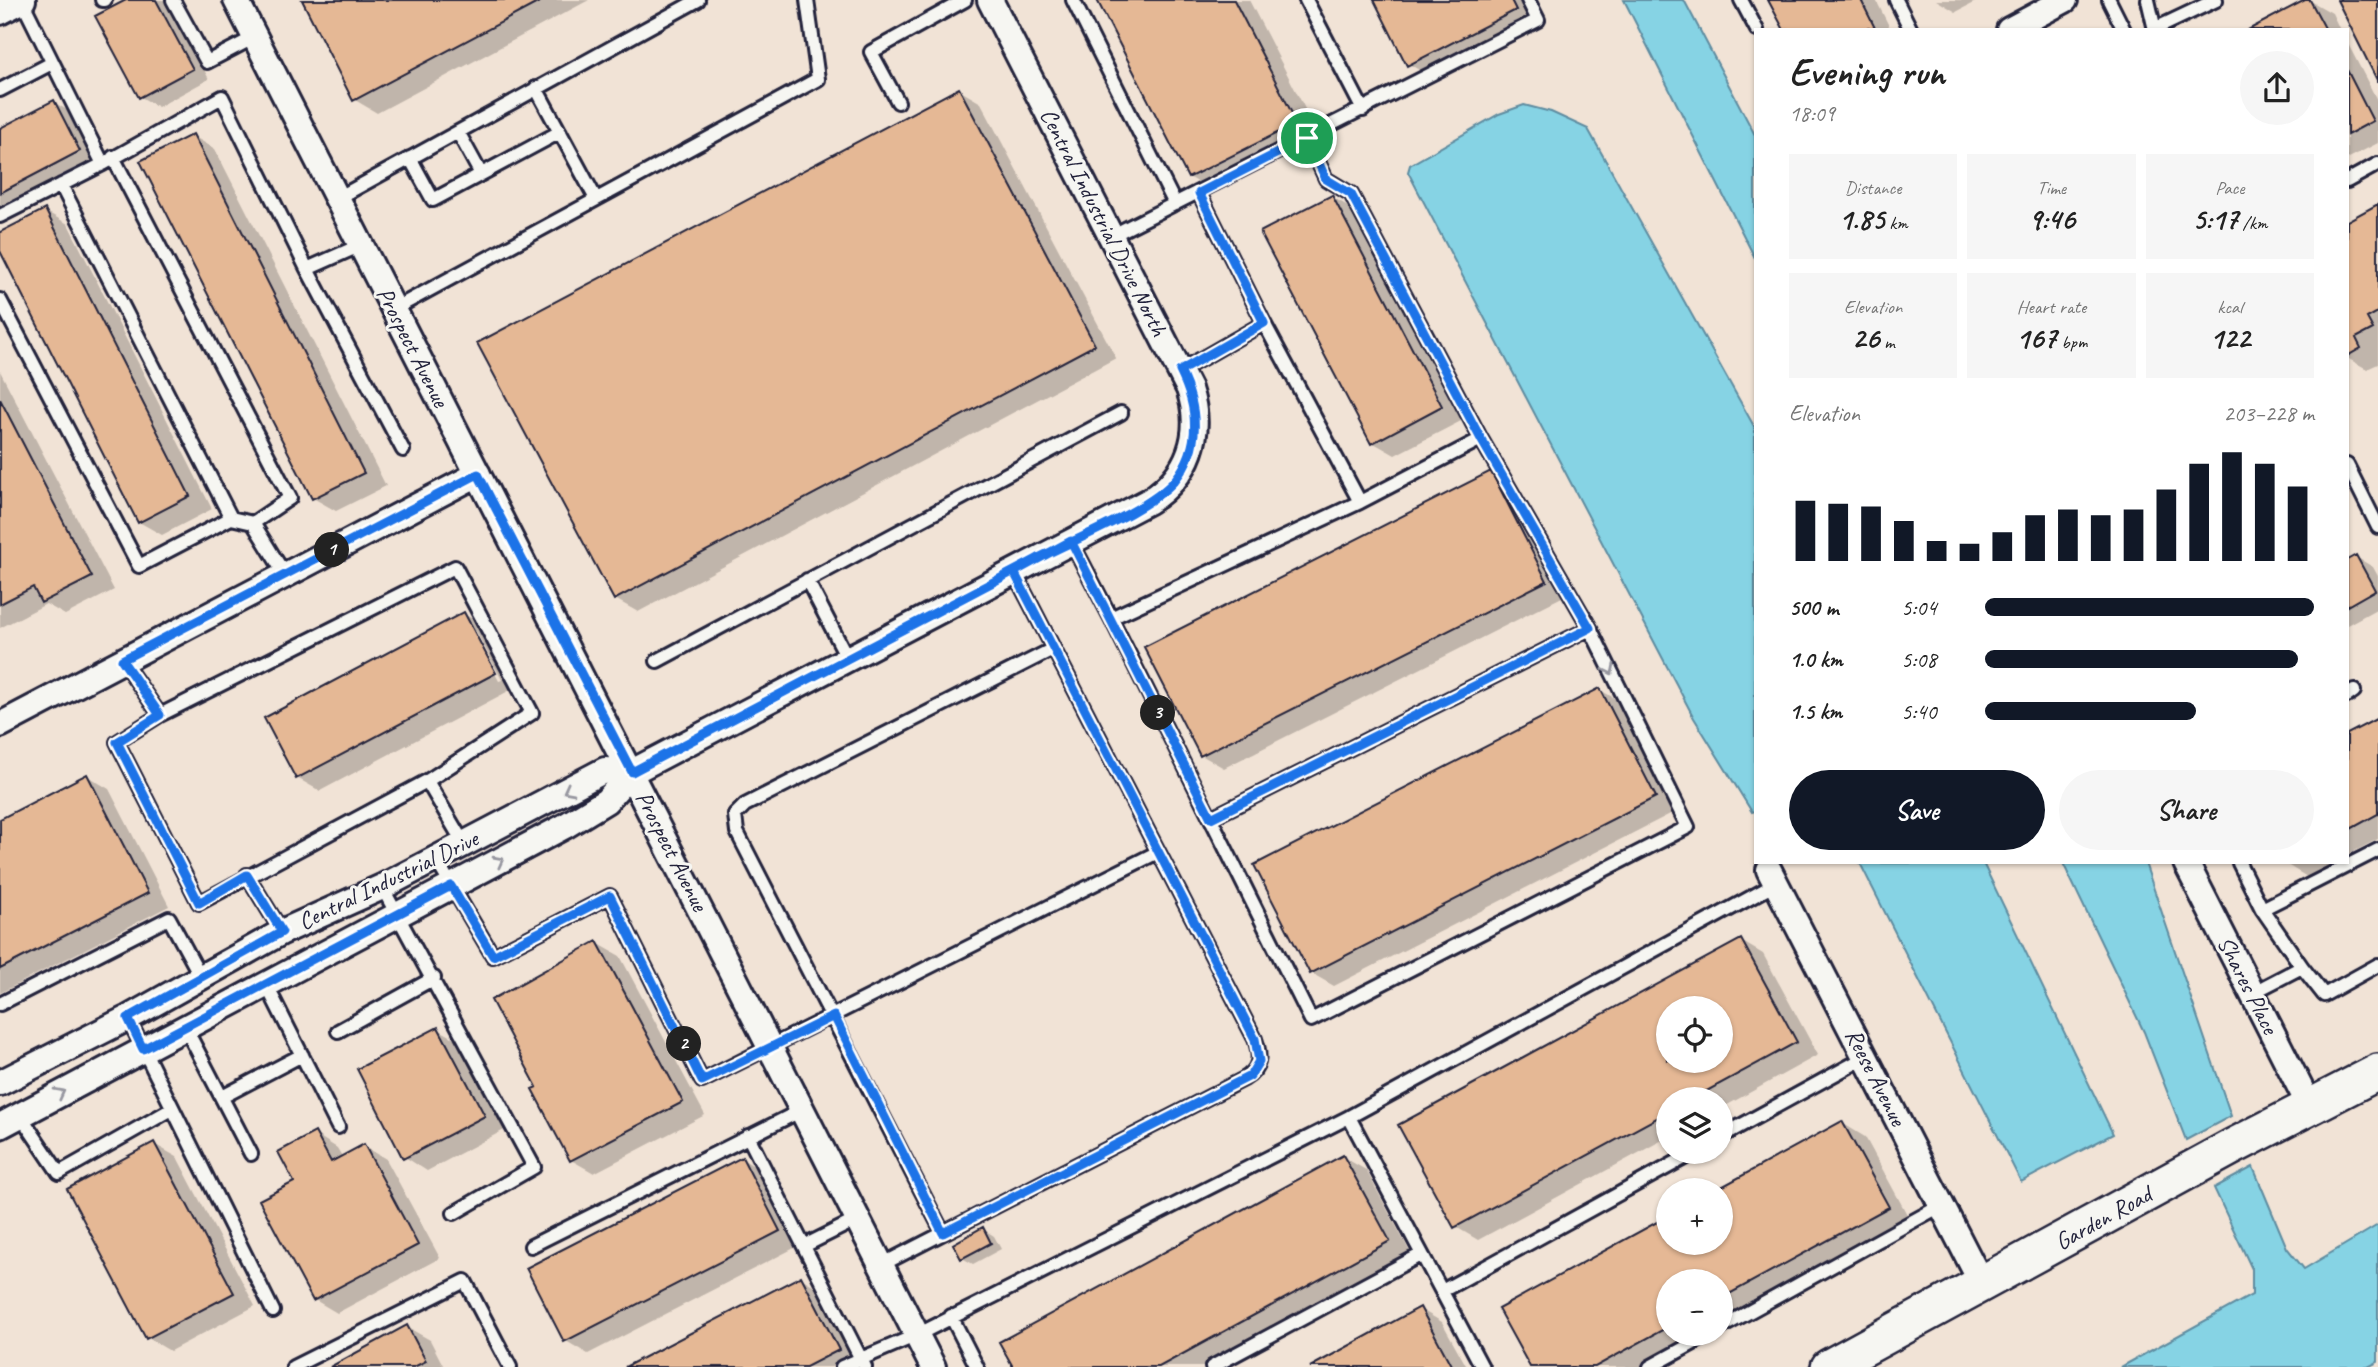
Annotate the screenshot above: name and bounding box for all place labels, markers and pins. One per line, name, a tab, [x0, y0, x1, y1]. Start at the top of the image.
pin	[1277, 108, 1337, 168]
pin: 1	[314, 532, 350, 568]
pin: 3	[1140, 696, 1176, 730]
pin: 2	[666, 1026, 702, 1062]

